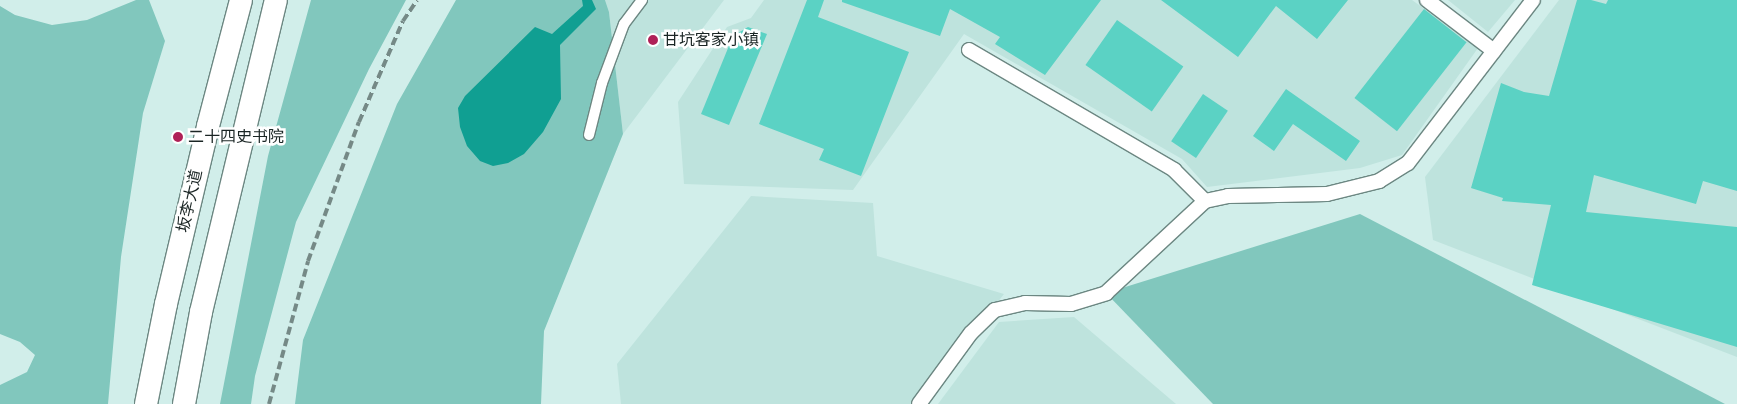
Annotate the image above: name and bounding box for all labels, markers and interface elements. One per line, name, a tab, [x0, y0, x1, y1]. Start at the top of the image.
place label: 甘坑客家小镇	[663, 30, 759, 50]
marker: 甘坑客家小镇	[647, 34, 659, 46]
place label: 二十四史书院	[188, 127, 284, 147]
marker: 二十四史书院	[172, 131, 184, 143]
street label: 坂李大道	[173, 168, 207, 234]

